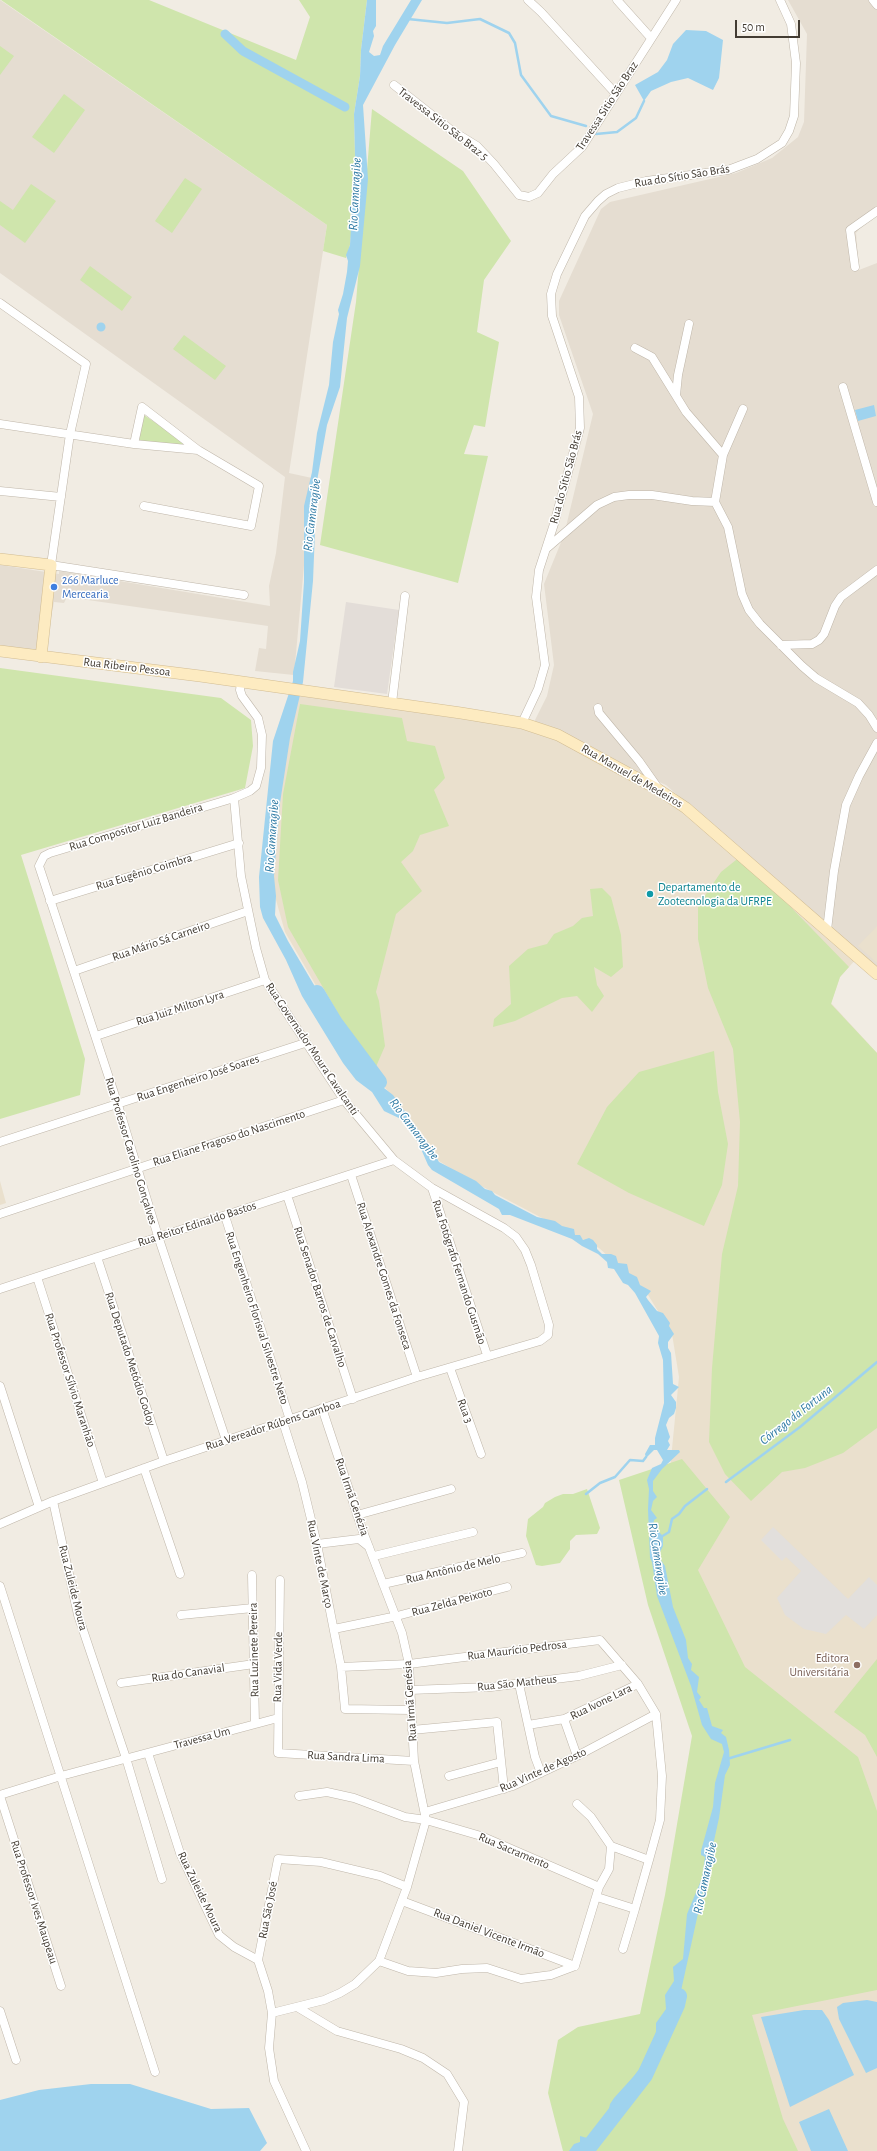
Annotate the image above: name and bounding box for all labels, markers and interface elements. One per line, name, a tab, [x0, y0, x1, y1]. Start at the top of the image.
scale bar	[737, 12, 802, 38]
text: 50 m	[742, 21, 765, 33]
street label: Travessa Sitio São Braz	[573, 59, 641, 153]
street label: Travessa Sitio São Braz 5	[395, 84, 491, 164]
water label: Rio Camaragibe	[345, 157, 365, 231]
street label: Rua do Sítio São Brás	[633, 161, 731, 191]
street label: Rua do Sítio São Brás	[547, 429, 585, 525]
water label: Rio Camaragibe	[300, 478, 324, 552]
place label: 266 Marluce Mercearia	[62, 573, 119, 601]
marker: 266 Marluce Mercearia	[49, 582, 59, 592]
street label: Rua Ribeiro Pessoa	[83, 655, 171, 679]
street label: Rua Manuel de Medeiros	[579, 741, 685, 811]
water label: Rio Camaragibe	[262, 799, 282, 873]
street label: Rua Compositor Luiz Bandeira	[67, 800, 205, 854]
street label: Rua Eugênio Coimbra	[94, 851, 194, 893]
place label: Departamento de Zootecnologia da UFRPE	[658, 880, 772, 908]
marker: Departamento de Zootecnologia da UFRPE	[645, 889, 655, 899]
street label: Rua Mário Sá Carneiro	[110, 918, 212, 964]
street label: Rua Governador Moura Cavalcanti	[262, 980, 362, 1118]
street label: Rua Juiz Milton Lyra	[134, 987, 226, 1029]
street label: Rua Engenheiro José Soares	[135, 1051, 261, 1105]
street label: Rua Professor Carolino Gonçalves	[102, 1076, 160, 1226]
water label: Rio Camaragibe	[386, 1095, 442, 1163]
street label: Rua Eliane Fragoso do Nascimento	[151, 1107, 307, 1169]
street label: Rua Reitor Edinaldo Bastos	[136, 1198, 258, 1250]
street label: Rua Fotógrafo Fernando Gusmão	[429, 1198, 489, 1346]
street label: Rua Alexandre Gomes da Fonseca	[353, 1200, 415, 1352]
street label: Rua Senador Barros de Carvalho	[290, 1225, 350, 1369]
street label: Rua Engenheiro Florisval Silvestre Neto	[222, 1230, 292, 1406]
street label: Rua Deputado Metódio Godoy	[101, 1290, 159, 1428]
street label: Rua Professor Sílvio Maranhão	[41, 1311, 99, 1449]
water label: Córrego da Fortuna	[757, 1382, 835, 1448]
street label: Rua Vereador Rúbens Gamboa	[204, 1396, 342, 1454]
street label: Rua 3	[454, 1397, 476, 1425]
street label: Rua Irmã Genézia	[332, 1456, 372, 1538]
street label: Rua Vinte de Março	[304, 1518, 336, 1610]
water label: Rio Camaragibe	[645, 1522, 671, 1596]
street label: Rua Zuleide Moura	[55, 1544, 91, 1632]
street label: Rua Antônio de Melo	[404, 1551, 502, 1587]
street label: Rua Zelda Peixoto	[410, 1584, 494, 1620]
street label: Rua Luzinete Pereira	[246, 1602, 262, 1698]
street label: Rua Vida Verde	[270, 1631, 286, 1703]
street label: Rua Maurício Pedrosa	[466, 1637, 568, 1663]
place label: Editora Universitária	[789, 1651, 849, 1679]
street label: Rua Irmã Genésia	[400, 1660, 420, 1742]
marker: Editora Universitária	[852, 1660, 862, 1670]
street label: Rua do Canavial	[150, 1661, 226, 1685]
street label: Rua São Matheus	[476, 1672, 558, 1694]
street label: Rua Ivone Lara	[568, 1681, 634, 1723]
street label: Travessa Um	[172, 1724, 232, 1752]
street label: Rua Vinte de Agosto	[497, 1744, 589, 1796]
street label: Rua Sandra Lima	[307, 1748, 385, 1766]
street label: Rua Sacramento	[476, 1830, 552, 1872]
street label: Rua Professor Ives Maupeau	[7, 1838, 61, 1966]
water label: Rio Camaragibe	[690, 1841, 720, 1915]
street label: Rua Zuleide Moura	[174, 1849, 226, 1935]
street label: Rua São José	[255, 1880, 281, 1940]
street label: Rua Daniel Vicente Irmão	[431, 1905, 547, 1961]

